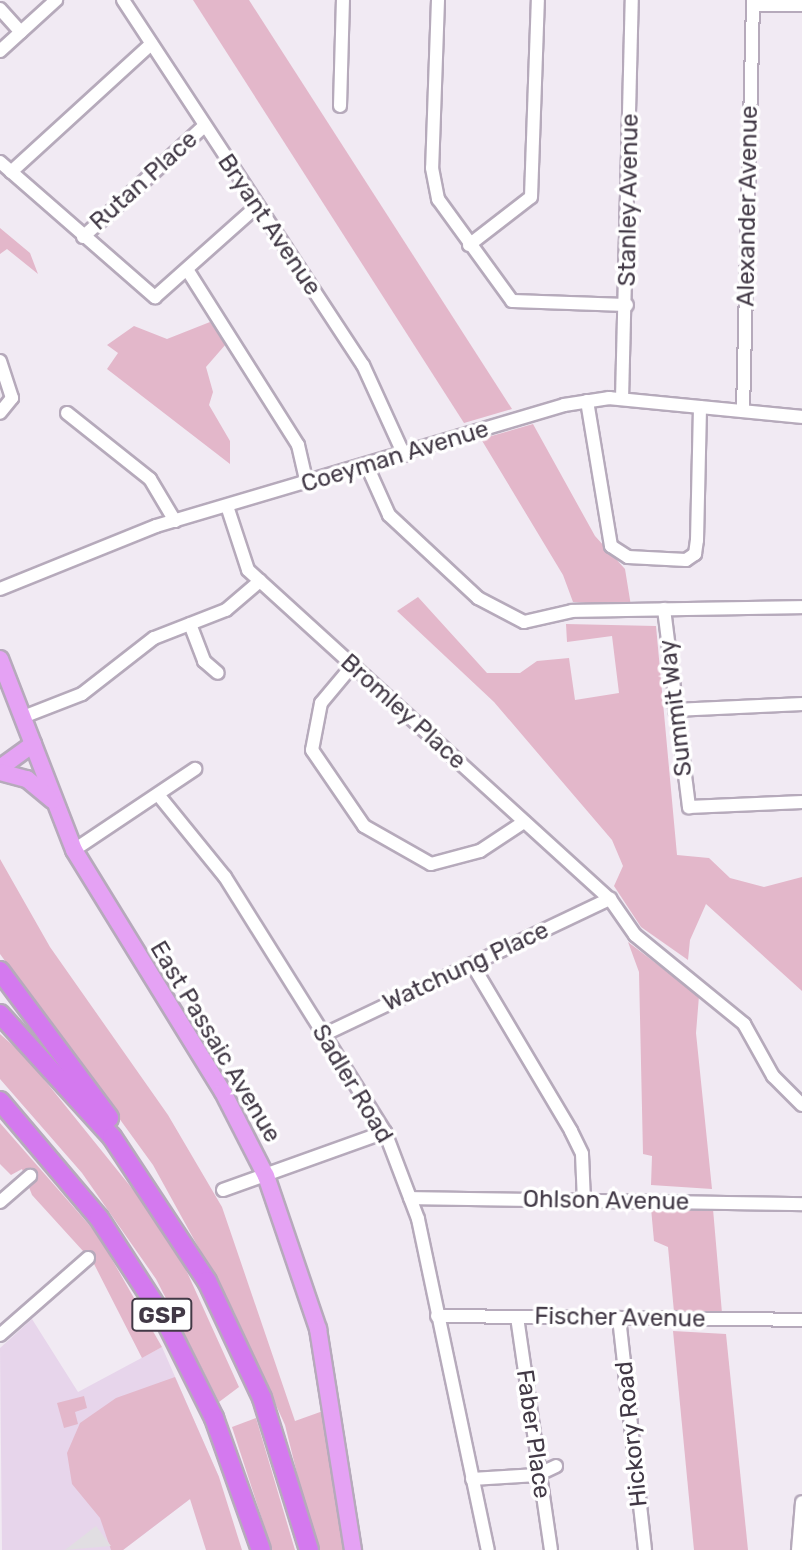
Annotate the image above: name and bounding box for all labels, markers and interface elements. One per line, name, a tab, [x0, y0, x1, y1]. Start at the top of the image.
street label: Alexander Avenue	[732, 105, 764, 307]
street label: Stanley Avenue	[613, 113, 645, 287]
street label: Rutan Place	[84, 125, 204, 237]
street label: Bryant Avenue	[211, 149, 327, 301]
street label: Coeyman Avenue	[298, 415, 492, 499]
street label: Summit Way	[653, 638, 699, 778]
street label: Bromley Place	[334, 648, 472, 776]
street label: Watchung Place	[379, 916, 553, 1018]
street label: East Passaic Avenue	[143, 936, 287, 1148]
street label: Sadler Road	[305, 1019, 399, 1149]
street label: Ohlson Avenue	[522, 1185, 690, 1217]
road number: GSP	[130, 1296, 194, 1334]
street label: Fischer Avenue	[534, 1302, 706, 1334]
street label: Hickory Road	[610, 1359, 654, 1509]
street label: Faber Place	[510, 1367, 556, 1501]

